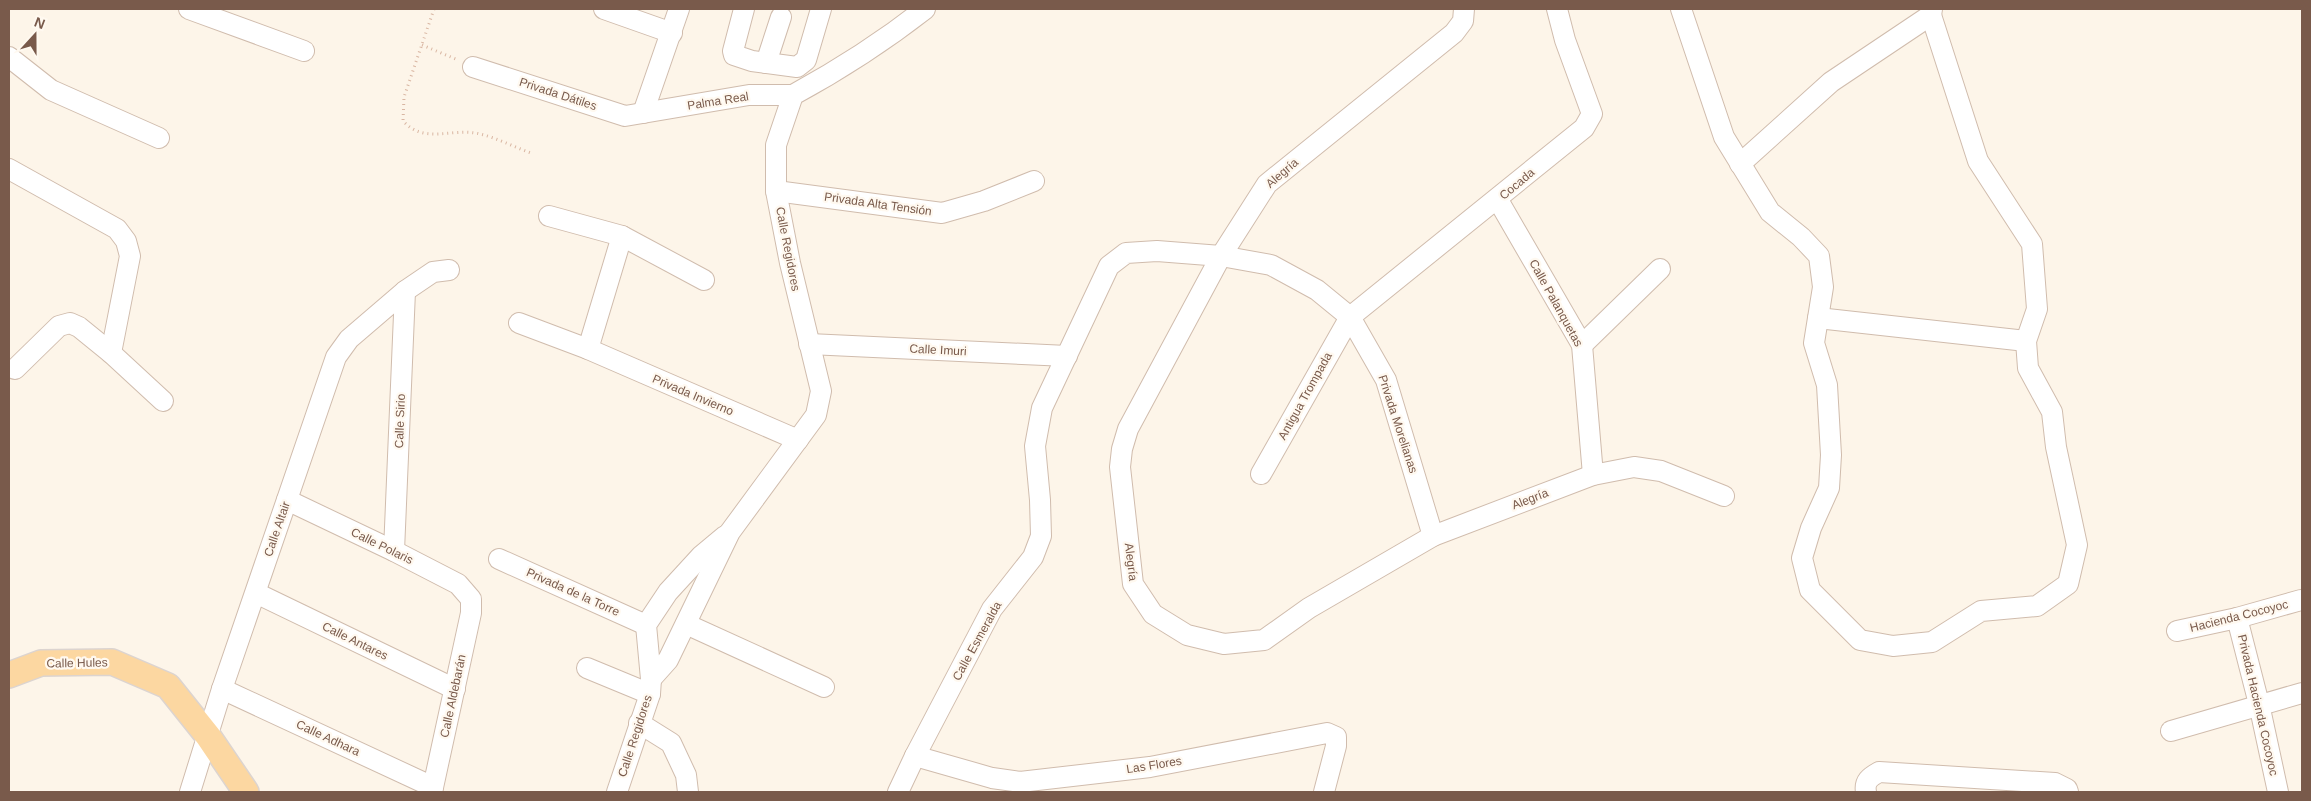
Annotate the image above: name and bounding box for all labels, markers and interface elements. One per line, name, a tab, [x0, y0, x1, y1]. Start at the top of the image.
north arrow	[10, 10, 60, 60]
text: N	[32, 14, 47, 32]
street label: Privada Dátiles	[517, 75, 599, 113]
street label: Palma Real	[686, 89, 750, 113]
street label: Alegría	[1263, 155, 1301, 191]
street label: Cocada	[1497, 165, 1538, 203]
street label: Privada Alta Tensión	[823, 190, 933, 218]
street label: Calle Regidores	[773, 206, 803, 292]
street label: Calle Palanquetas	[1526, 257, 1586, 349]
street label: Calle Imuri	[909, 342, 967, 358]
street label: Antigua Trompada	[1275, 349, 1335, 442]
street label: Privada Invierno	[650, 372, 736, 419]
street label: Privada Morelianas	[1375, 373, 1421, 475]
street label: Calle Sirio	[392, 393, 408, 449]
street label: Alegría	[1510, 486, 1551, 512]
street label: Calle Altair	[261, 500, 293, 558]
street label: Calle Polaris	[349, 525, 415, 567]
street label: Alegría	[1122, 542, 1140, 582]
street label: Privada de la Torre	[524, 565, 622, 619]
street label: Hacienda Cocoyoc	[2188, 597, 2290, 635]
street label: Calle Esmeralda	[950, 599, 1005, 683]
street label: Calle Antares	[320, 619, 390, 663]
street label: Privada Hacienda Cocoyoc	[2235, 633, 2281, 777]
street label: Calle Aldebarán	[437, 653, 469, 739]
street label: Calle Hules	[46, 655, 108, 671]
street label: Calle Regidores	[615, 693, 655, 779]
street label: Calle Adhara	[294, 717, 362, 759]
street label: Las Flores	[1125, 754, 1183, 776]

